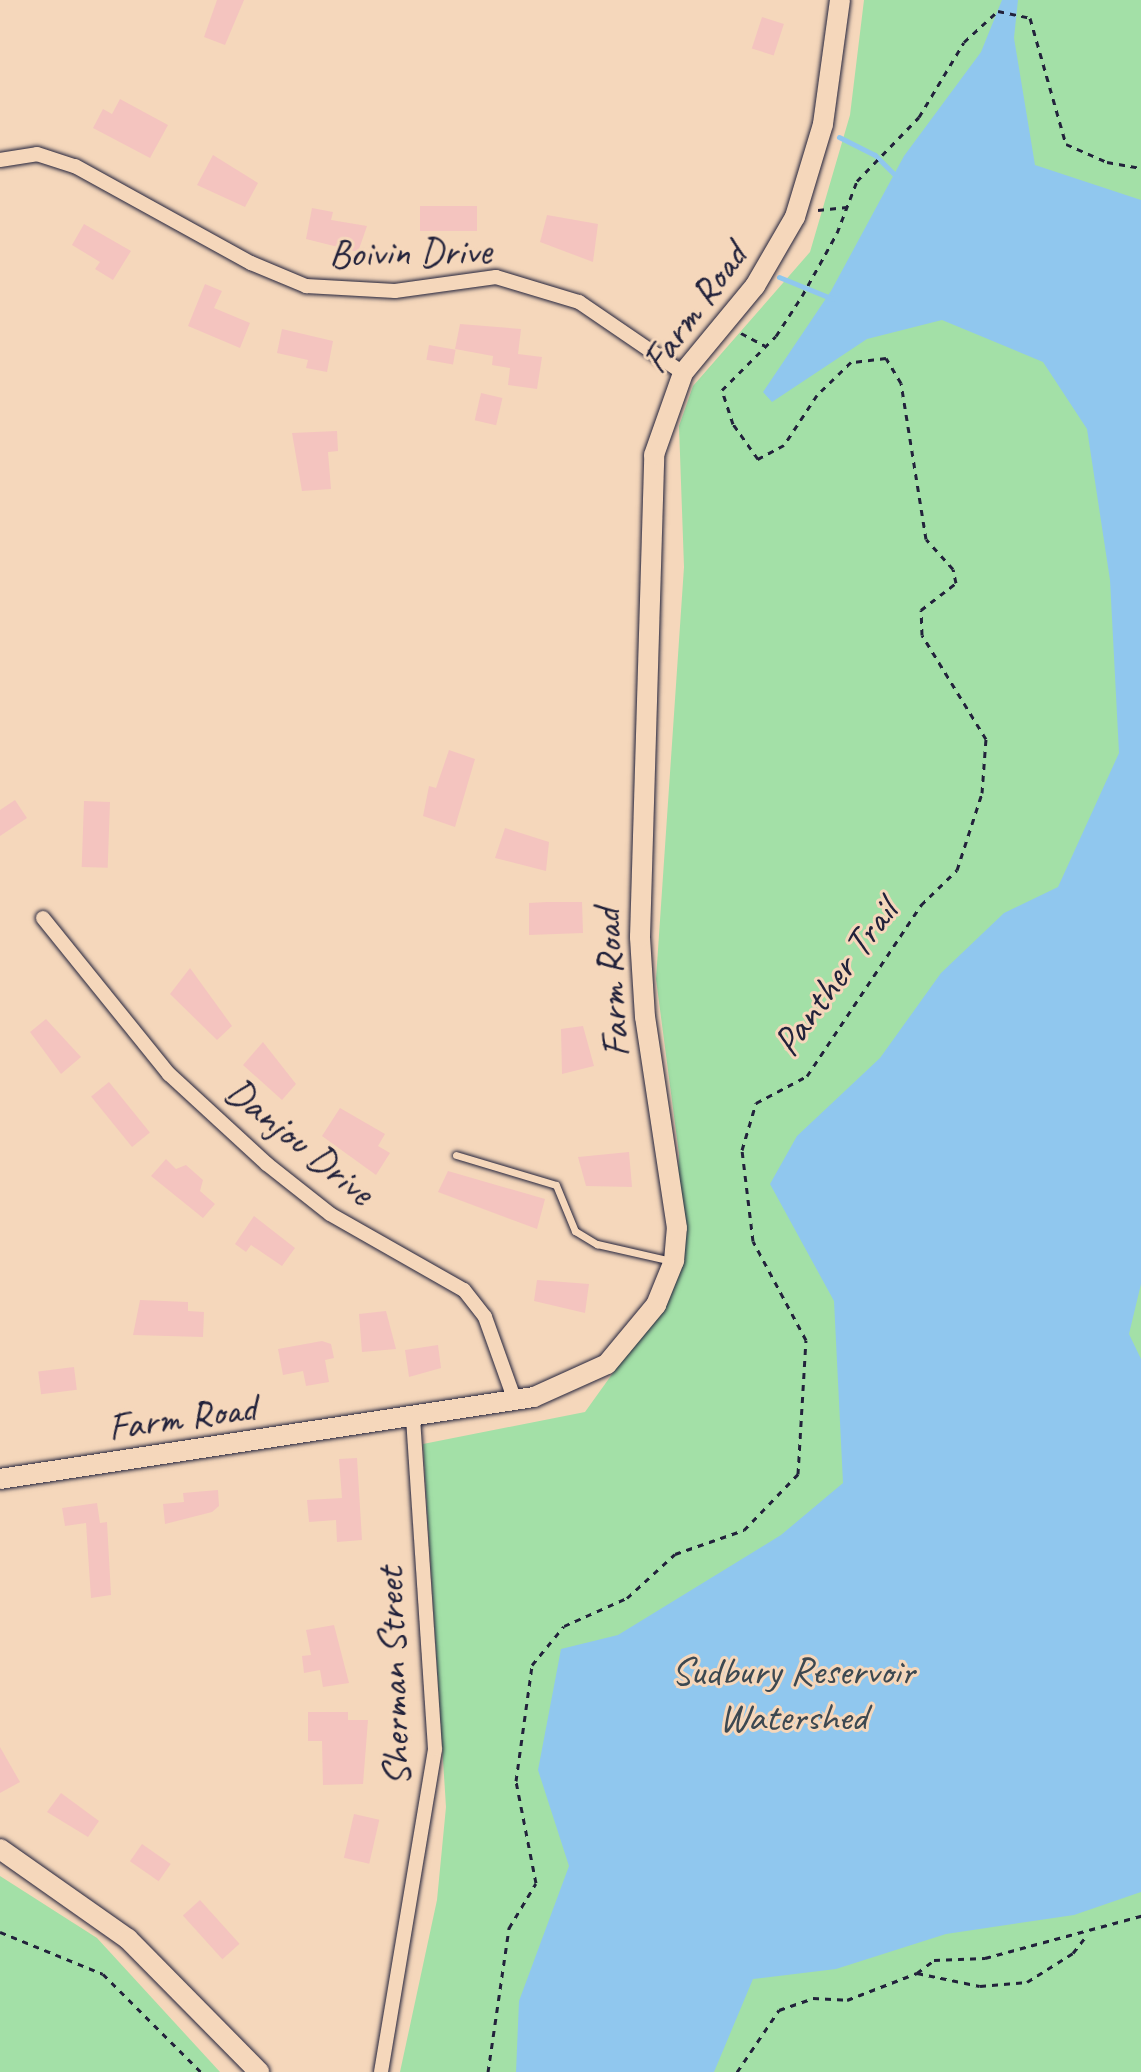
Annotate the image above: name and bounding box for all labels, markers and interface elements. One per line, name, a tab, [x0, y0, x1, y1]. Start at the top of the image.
street label: Boivin Drive	[328, 227, 492, 277]
street label: Farm Road	[631, 233, 757, 383]
street label: Panther Trail	[762, 889, 908, 1065]
street label: Farm Road	[582, 907, 640, 1059]
street label: Danjou Drive	[216, 1067, 384, 1215]
street label: Farm Road	[104, 1383, 260, 1451]
street label: Sherman Street	[365, 1567, 421, 1787]
park label: Sudbury Reservoir Watershed	[671, 1647, 915, 1741]

